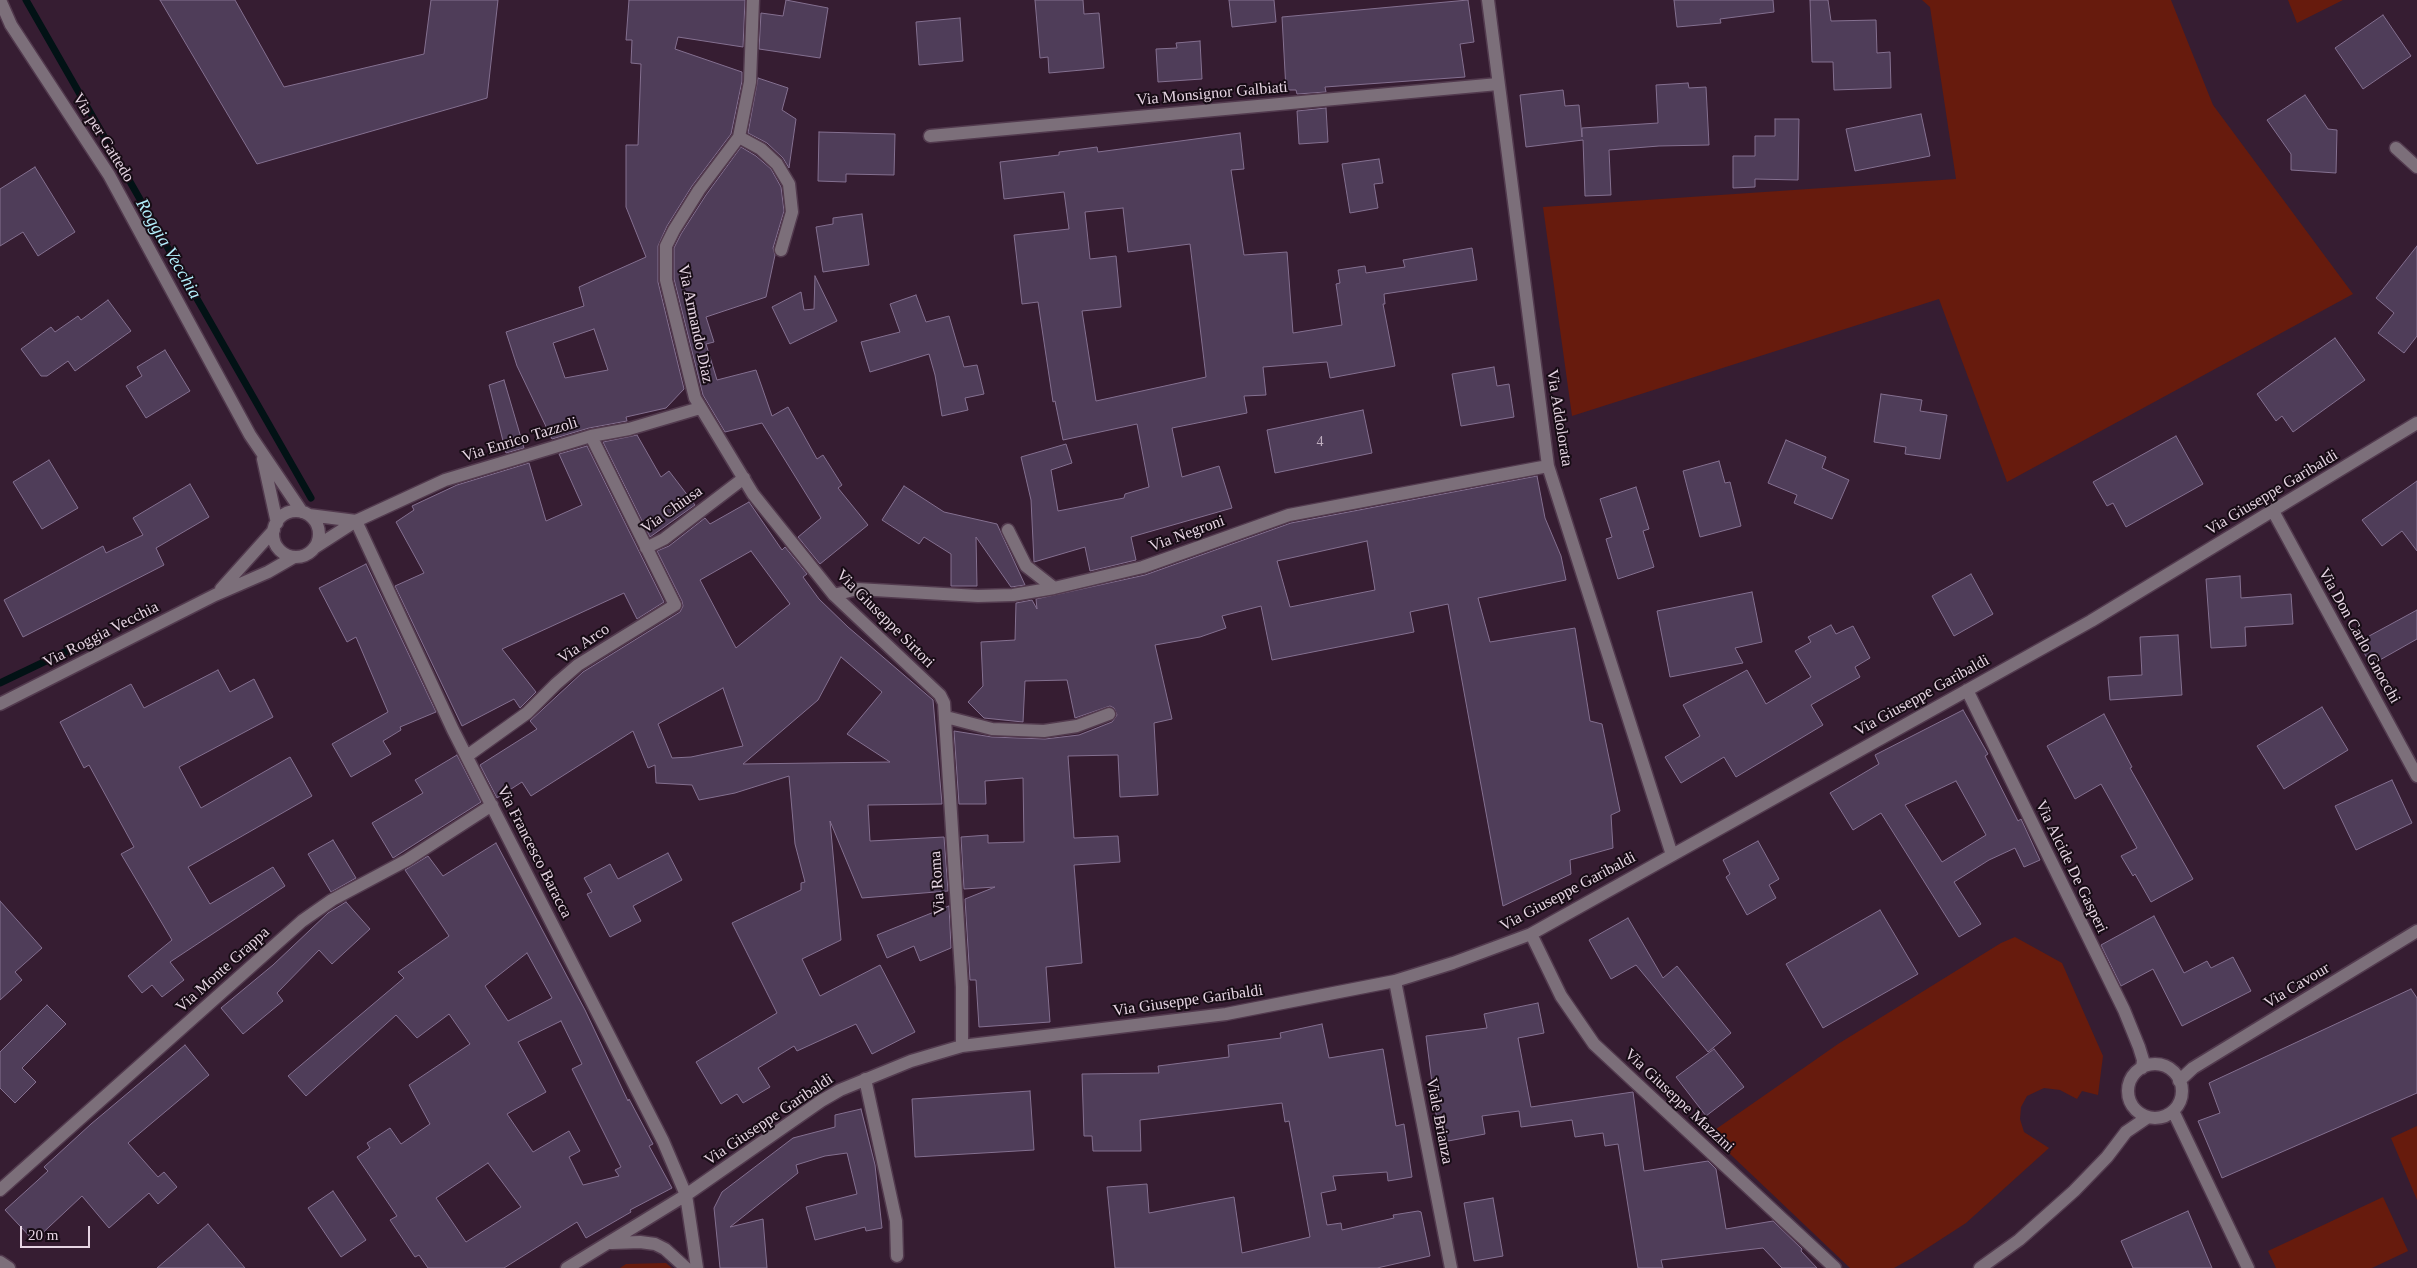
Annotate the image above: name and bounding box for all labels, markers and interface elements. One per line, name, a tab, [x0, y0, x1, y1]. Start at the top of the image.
street label: Via Monsignor Galbiati	[1135, 78, 1289, 110]
street label: Via per Gattedo	[68, 90, 138, 186]
water label: Roggia Vecchia	[131, 195, 205, 303]
street label: Via Armando Diaz	[673, 263, 717, 385]
street label: Via Addolorata	[1542, 368, 1576, 468]
street label: Via Enrico Tazzoli	[460, 413, 580, 467]
house number: 4	[1316, 434, 1324, 450]
street label: Via Giuseppe Garibaldi	[2202, 446, 2342, 540]
street label: Via Chiusa	[638, 482, 706, 538]
street label: Via Negroni	[1147, 512, 1227, 556]
street label: Via Don Carlo Gnocchi	[2314, 565, 2404, 707]
street label: Via Giuseppe Sirtori	[832, 566, 938, 672]
street label: Via Roggia Vecchia	[40, 598, 162, 672]
street label: Via Arco	[555, 620, 613, 668]
street label: Via Giuseppe Garibaldi	[1851, 651, 1993, 741]
street label: Via Francesco Baracca	[492, 782, 576, 922]
street label: Via Alcide De Gasperi	[2031, 798, 2111, 936]
street label: Via Giuseppe Garibaldi	[1497, 848, 1639, 936]
street label: Via Roma	[926, 850, 950, 916]
street label: Via Monte Grappa	[172, 923, 274, 1017]
street label: Via Cavour	[2261, 959, 2333, 1013]
street label: Via Giuseppe Garibaldi	[1112, 981, 1264, 1021]
street label: Via Giuseppe Mazzini	[1620, 1045, 1738, 1157]
street label: Via Giuseppe Garibaldi	[701, 1070, 837, 1170]
street label: Viale Brianza	[1421, 1076, 1457, 1166]
scale bar	[22, 1216, 92, 1248]
text: 20 m	[28, 1227, 58, 1243]

